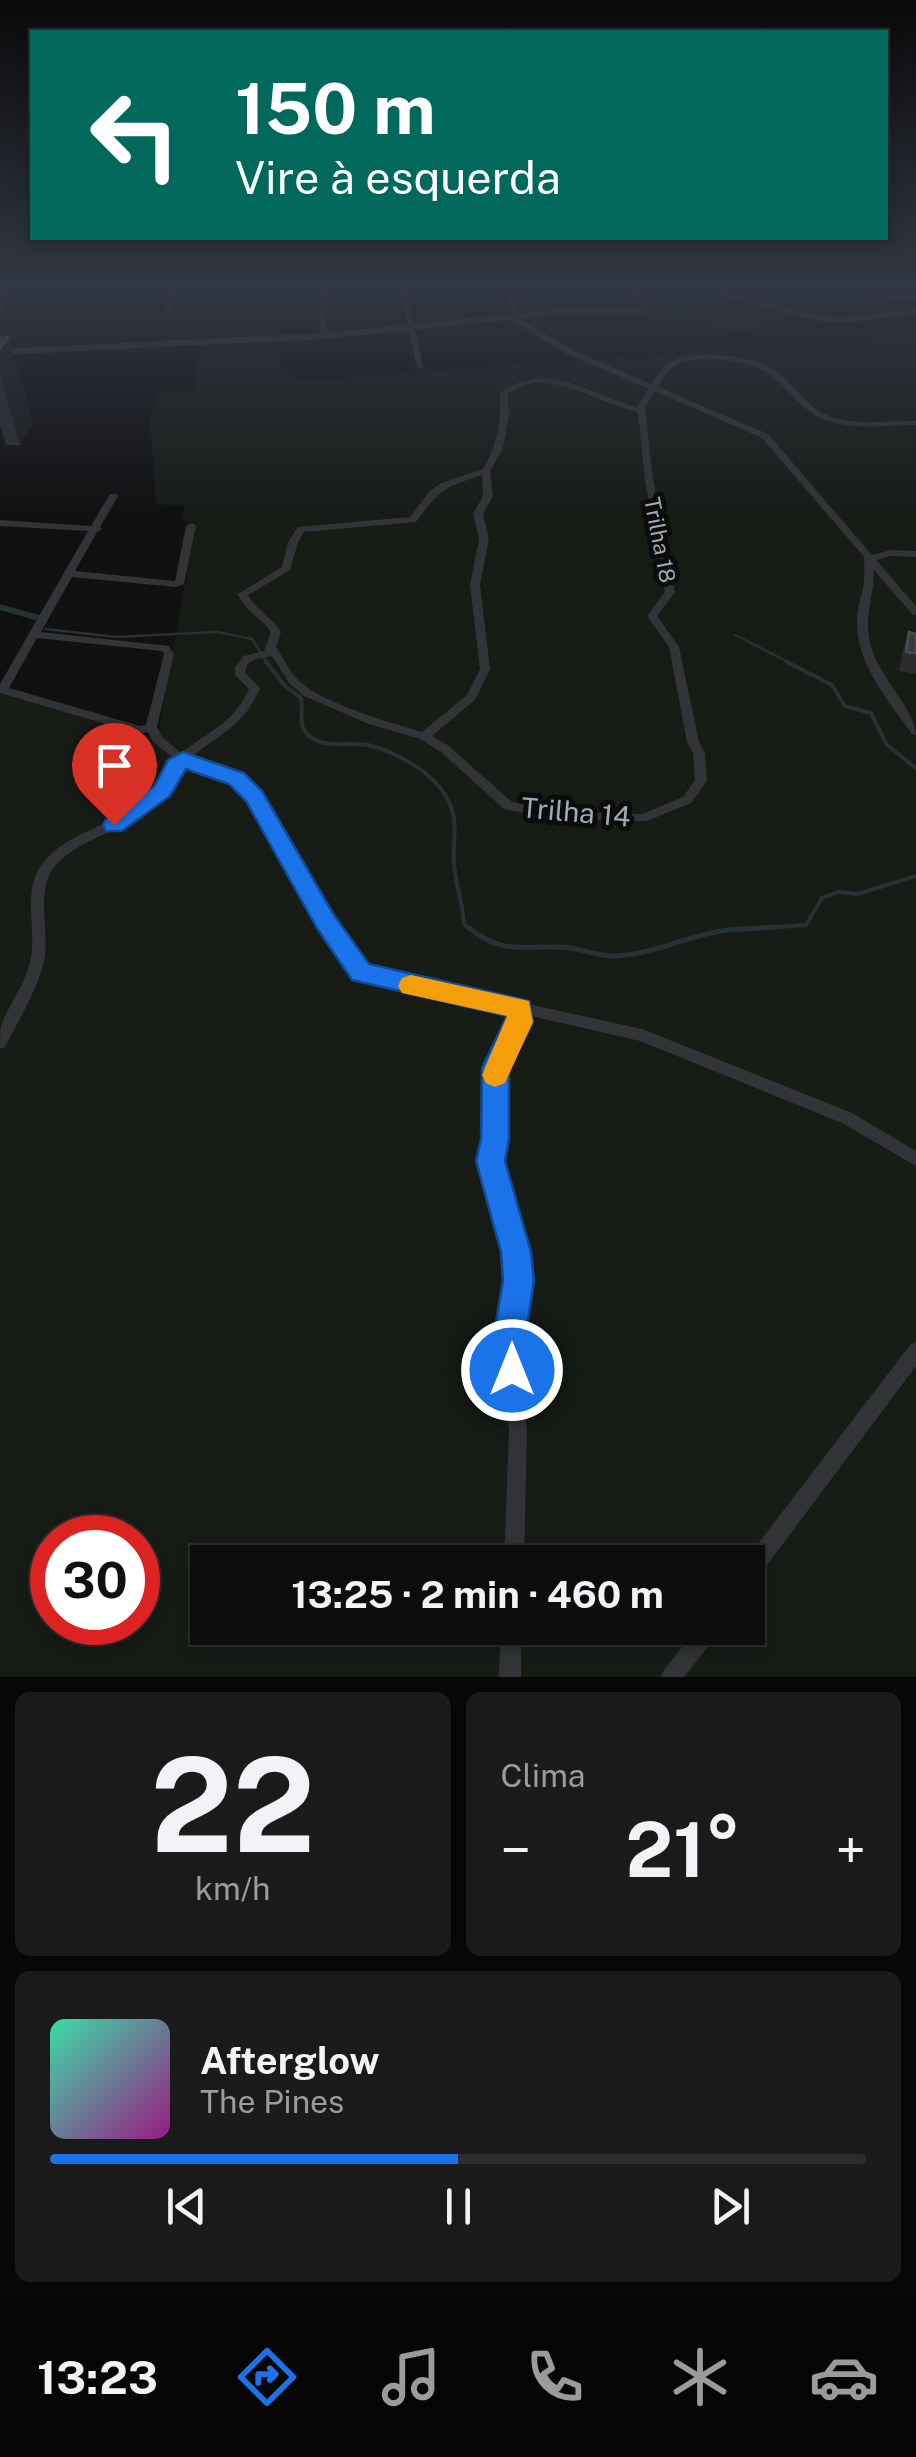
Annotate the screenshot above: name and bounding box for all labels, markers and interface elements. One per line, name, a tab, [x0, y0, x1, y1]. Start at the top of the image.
text: 150 m	[235, 67, 436, 150]
icon: left	[70, 70, 200, 200]
text: Vire à esquerda	[235, 151, 561, 204]
street label: Trilha 18	[639, 495, 681, 585]
pin	[72, 723, 157, 826]
icon: arrive	[87, 738, 142, 793]
street label: Trilha 14	[520, 790, 632, 833]
position arrow	[460, 1318, 564, 1422]
speed limit sign: 30	[30, 1515, 160, 1645]
text: 13:25 · 2 min · 460 m	[291, 1572, 664, 1617]
text: 22	[150, 1729, 315, 1881]
text: Clima	[501, 1757, 586, 1794]
text: 21°	[626, 1806, 741, 1894]
text: −	[501, 1818, 531, 1882]
text: +	[836, 1818, 866, 1882]
text: km/h	[195, 1870, 270, 1907]
text: Afterglow	[200, 2038, 380, 2083]
text: The Pines	[200, 2083, 344, 2120]
icon: previous	[159, 2179, 214, 2234]
icon: pause	[431, 2179, 486, 2234]
icon: next	[703, 2179, 758, 2234]
icon: directions	[232, 2342, 302, 2412]
icon: music	[376, 2342, 446, 2412]
icon: phone	[520, 2342, 590, 2412]
icon: climate	[665, 2342, 735, 2412]
icon: car	[809, 2342, 879, 2412]
text: 13:23	[37, 2351, 158, 2404]

